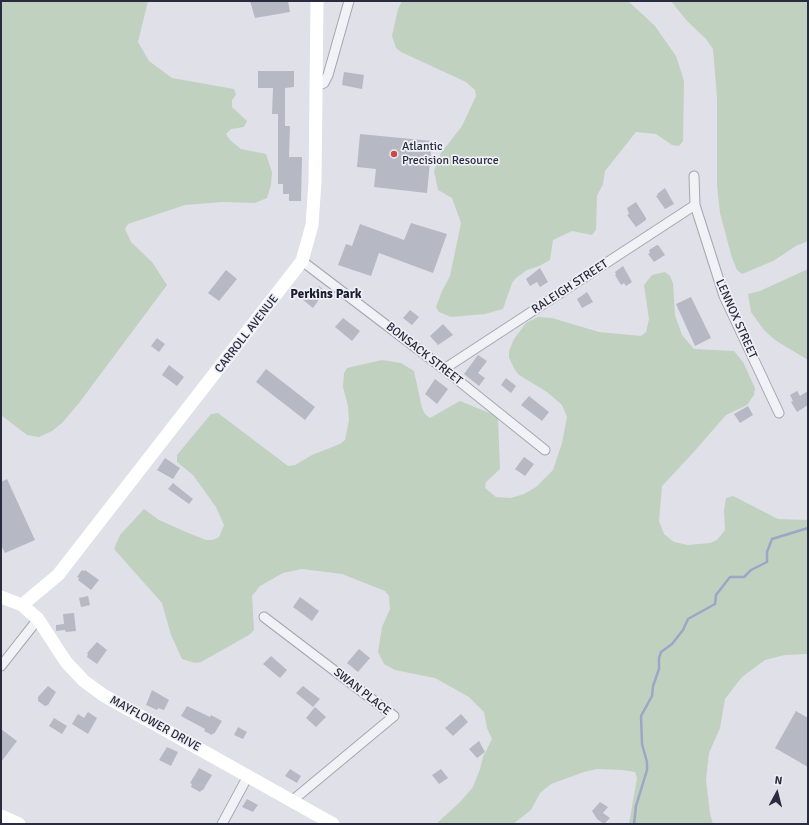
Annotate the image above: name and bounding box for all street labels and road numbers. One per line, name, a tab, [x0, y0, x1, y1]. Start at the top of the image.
street label: RALEIGH STREET	[529, 257, 611, 317]
street label: LENNOX STREET	[712, 277, 760, 361]
street label: CARROLL AVENUE	[212, 292, 282, 376]
street label: BONSACK STREET	[383, 320, 465, 388]
street label: SWAN PLACE	[331, 665, 393, 719]
street label: MAYFLOWER DRIVE	[107, 693, 203, 755]

